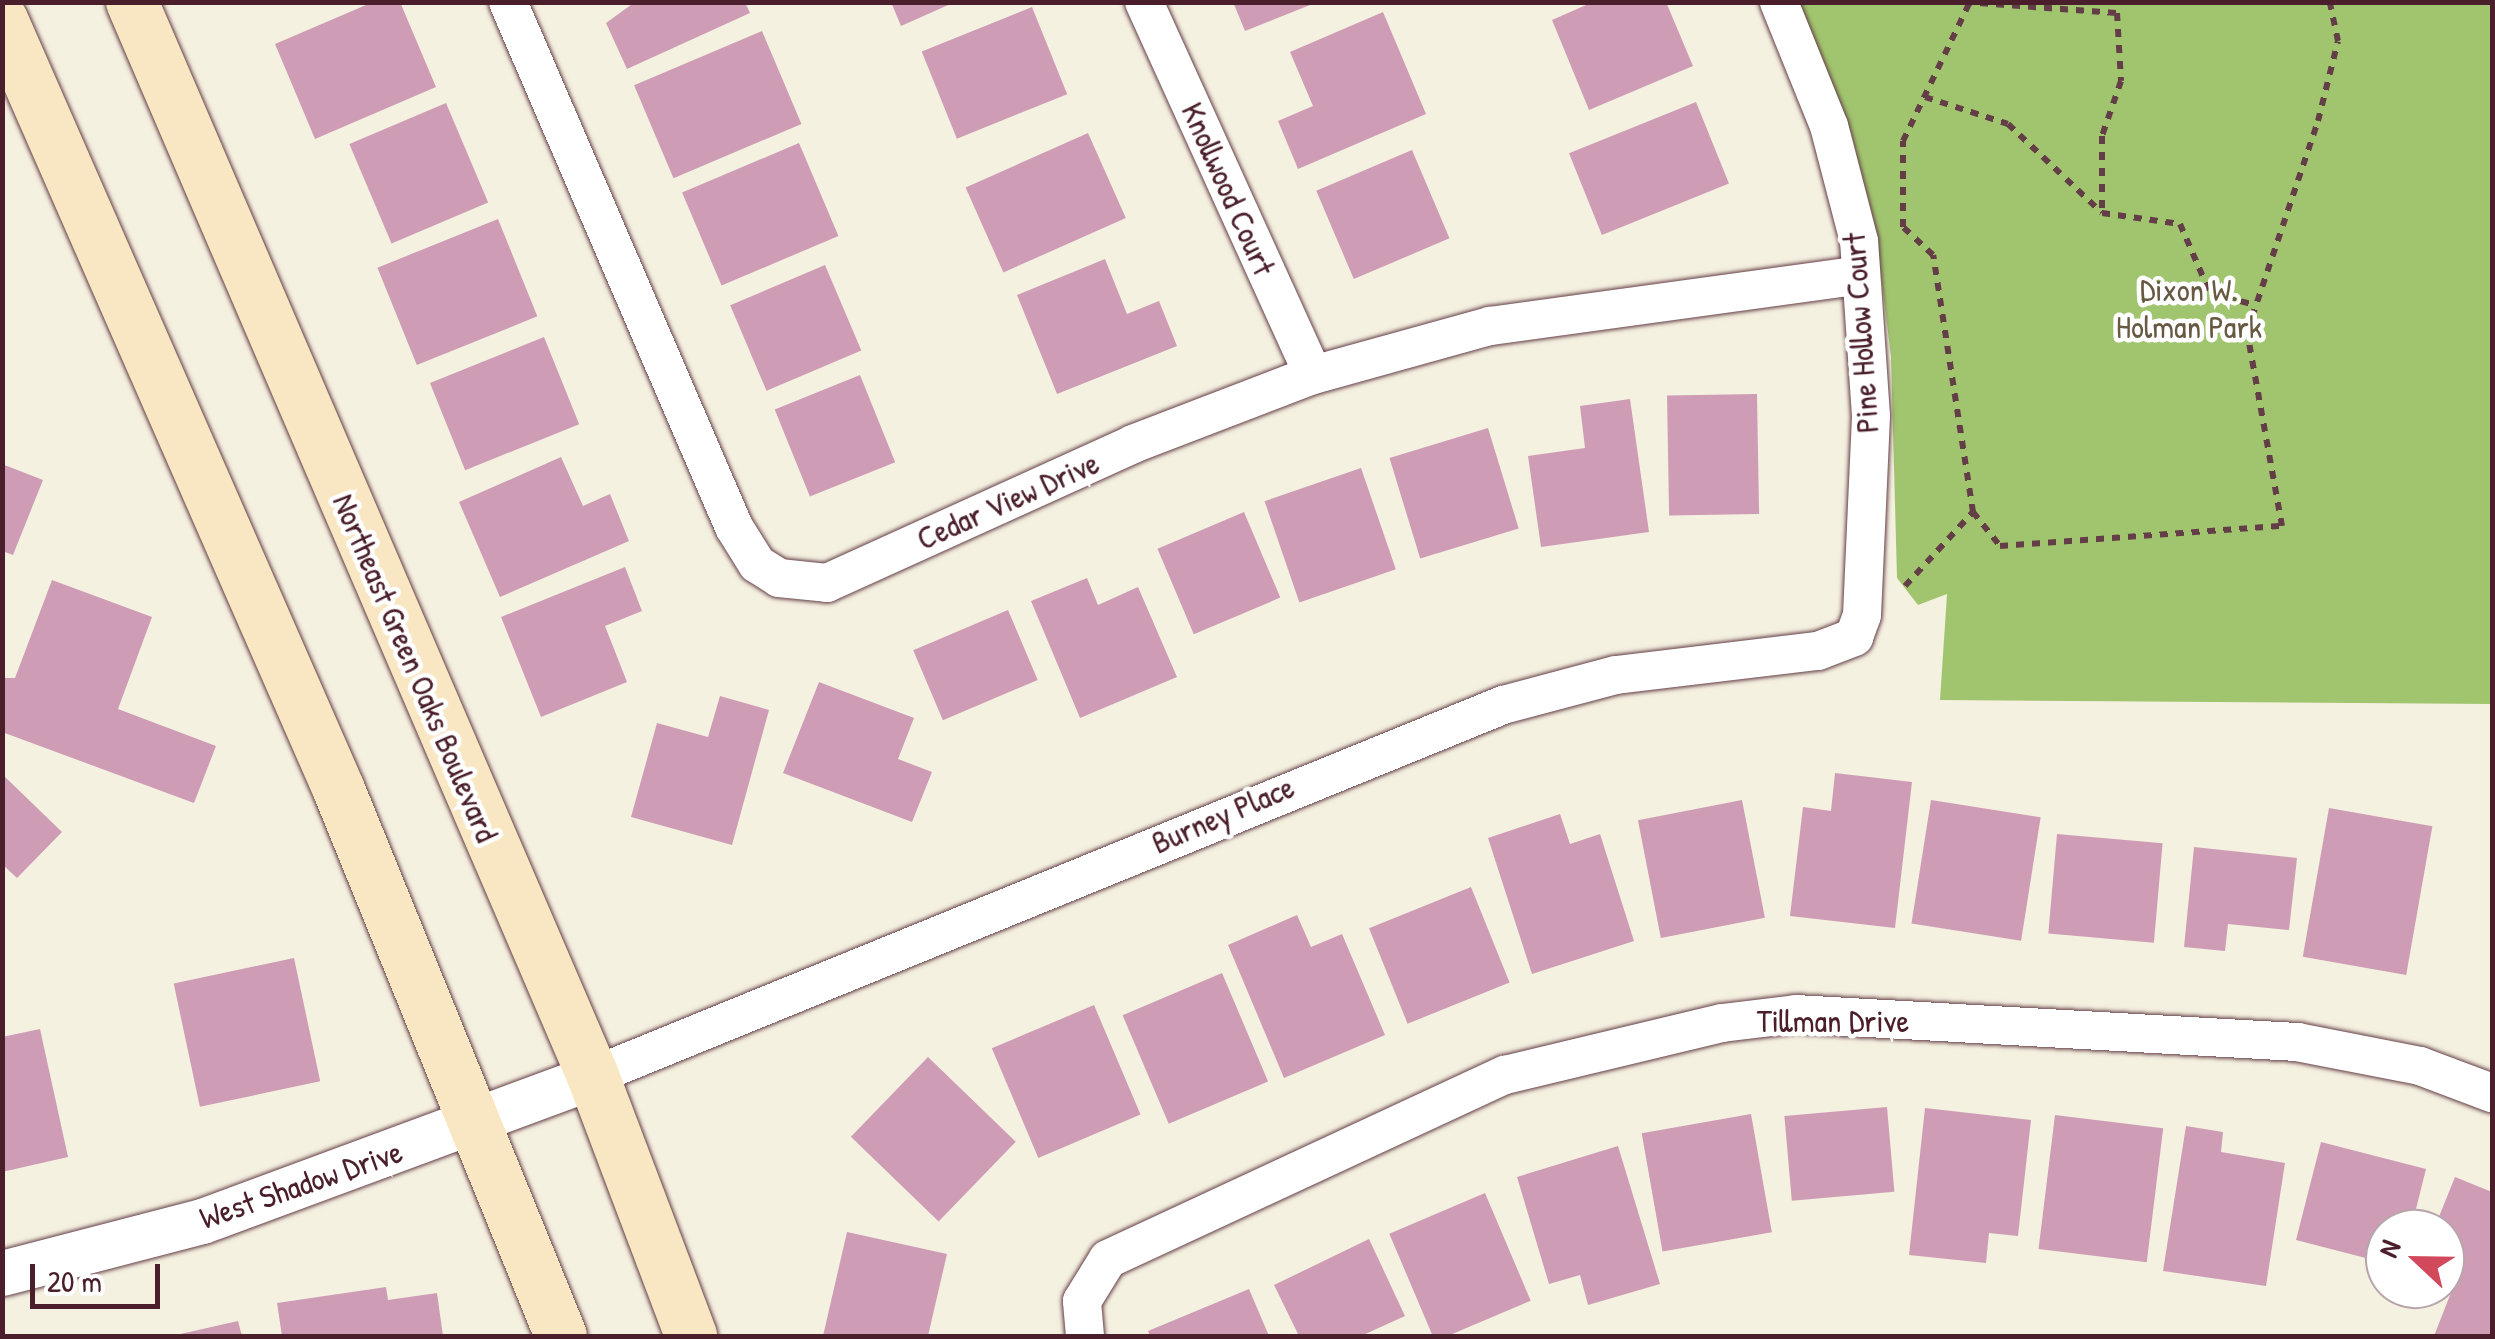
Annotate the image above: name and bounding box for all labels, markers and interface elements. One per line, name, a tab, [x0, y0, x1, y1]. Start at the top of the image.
street label: Knollwood Court	[1173, 97, 1283, 281]
street label: Pine Hollow Court	[1835, 232, 1887, 434]
park label: Dixon W. Holman Park	[2116, 272, 2262, 347]
street label: Cedar View Drive	[911, 444, 1105, 558]
street label: Northeast Green Oaks Boulevard	[324, 488, 506, 848]
street label: Burney Place	[1146, 768, 1300, 862]
street label: Tillman Drive	[1757, 1002, 1909, 1040]
street label: West Shadow Drive	[195, 1132, 407, 1238]
north arrow	[2365, 1209, 2465, 1309]
text: N	[2369, 1234, 2409, 1263]
scale bar	[35, 1244, 165, 1306]
text: 20 m	[47, 1261, 102, 1301]

